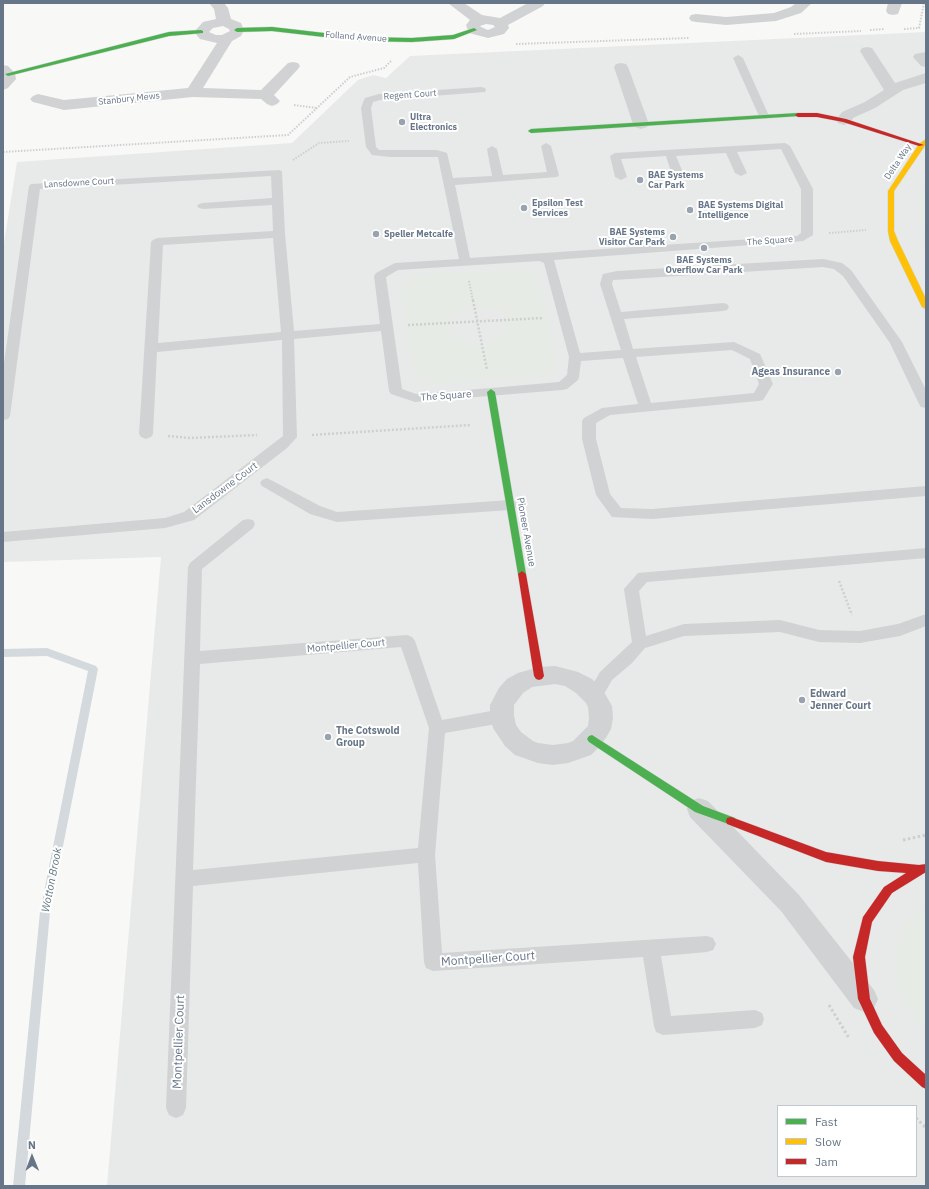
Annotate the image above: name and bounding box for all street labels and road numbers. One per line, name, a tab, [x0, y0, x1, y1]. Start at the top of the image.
street label: Folland Avenue	[325, 29, 387, 45]
street label: Regent Court	[383, 88, 437, 102]
street label: Stanbury Mews	[98, 90, 160, 108]
street label: Delta Way	[882, 142, 914, 182]
street label: Lansdowne Court	[44, 176, 114, 190]
street label: The Square	[747, 234, 793, 248]
street label: The Square	[420, 388, 472, 404]
street label: Lansdowne Court	[190, 460, 260, 516]
street label: Pioneer Avenue	[514, 496, 538, 568]
street label: Montpellier Court	[306, 637, 386, 655]
street label: Montpellier Court	[441, 949, 535, 969]
street label: Montpellier Court	[170, 995, 188, 1089]

